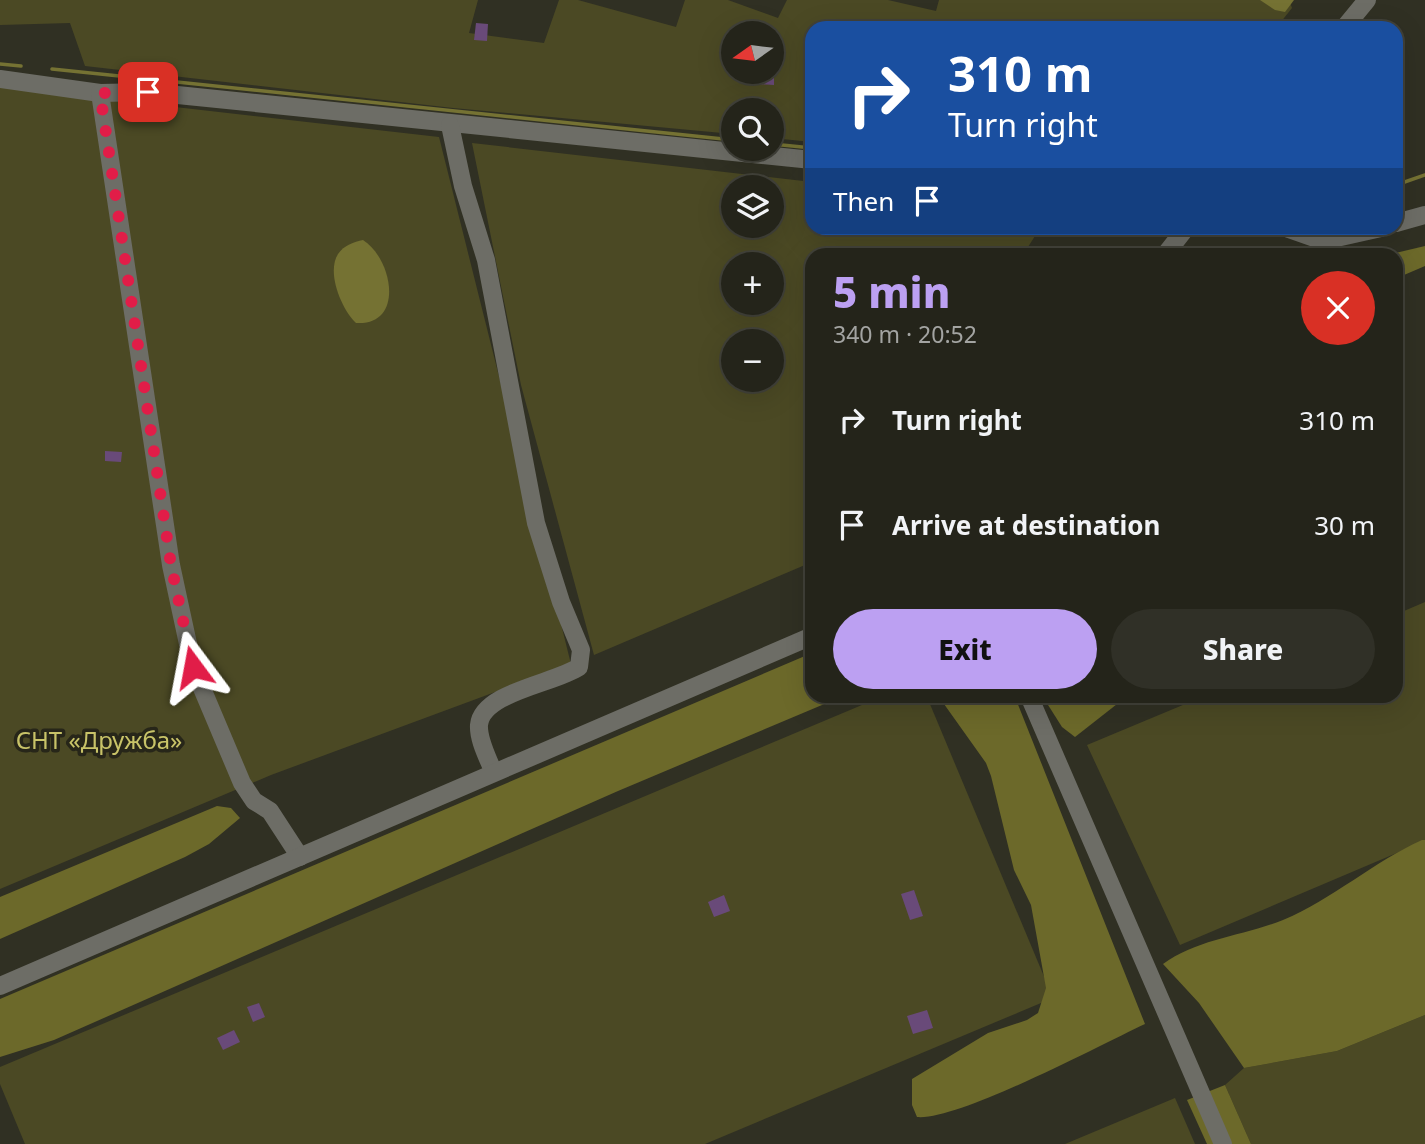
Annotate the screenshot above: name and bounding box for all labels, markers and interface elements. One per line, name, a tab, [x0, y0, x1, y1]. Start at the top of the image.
north arrow	[721, 21, 784, 84]
map controls	[721, 21, 784, 392]
text: 310 m	[948, 40, 1093, 106]
icon: right	[833, 49, 924, 140]
pin	[118, 62, 178, 122]
icon: arrive	[129, 73, 167, 111]
button: search	[721, 98, 784, 161]
text: Turn right	[948, 103, 1098, 146]
button: layers	[721, 175, 784, 238]
icon: arrive	[908, 182, 946, 220]
text: Then	[833, 183, 894, 219]
button: +	[721, 252, 784, 315]
text: 5 min	[833, 263, 950, 320]
button: close	[1301, 271, 1375, 345]
text: 340 m · 20:52	[833, 318, 977, 350]
button: −	[721, 329, 784, 392]
icon: right	[833, 401, 871, 439]
text: Turn right	[892, 402, 1022, 438]
text: 310 m	[1299, 402, 1375, 438]
icon: arrive	[833, 506, 871, 544]
text: Arrive at destination	[892, 507, 1161, 543]
text: 30 m	[1314, 507, 1375, 543]
button: Exit	[833, 609, 1097, 689]
button: Share	[1111, 609, 1375, 689]
position arrow	[156, 630, 230, 704]
park label: СНТ «Дружба»	[16, 723, 182, 756]

